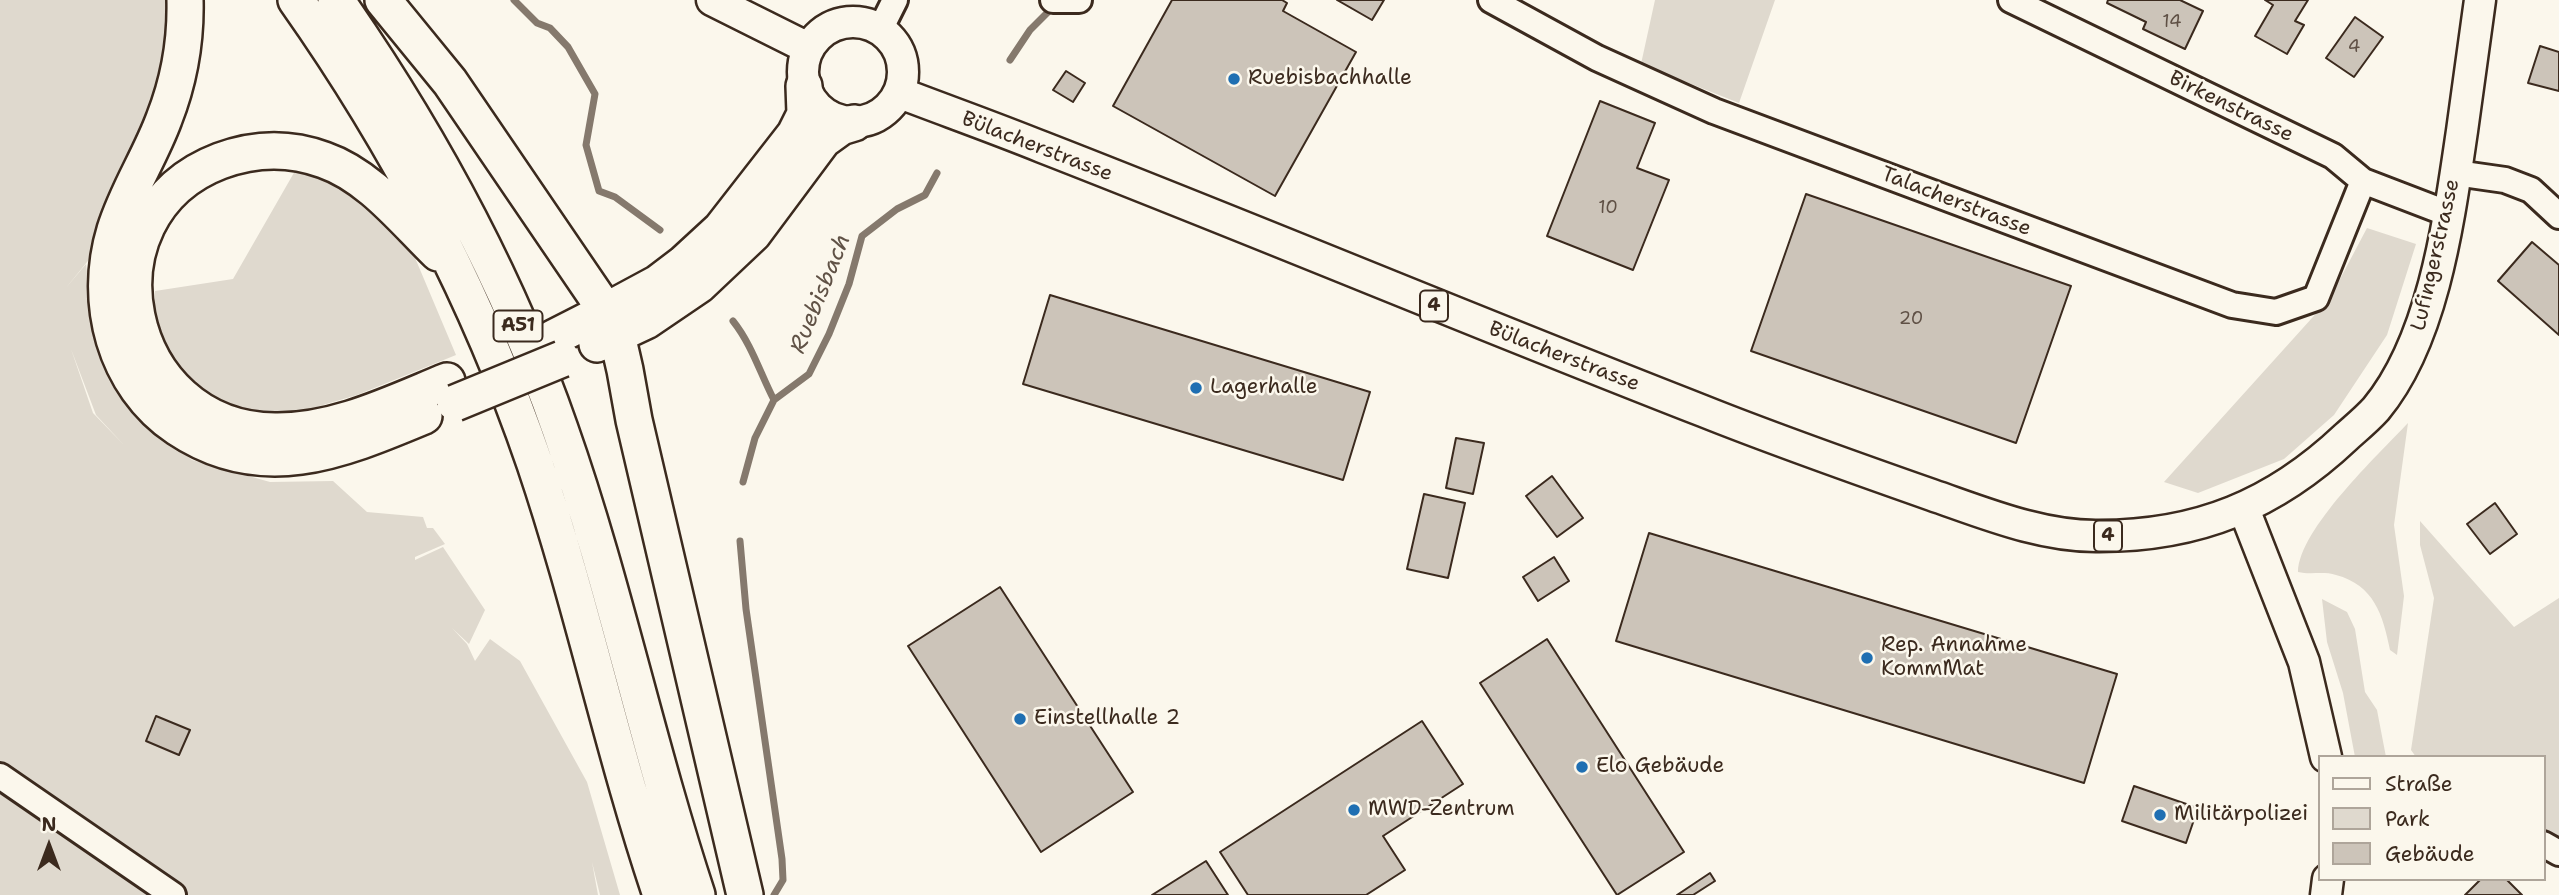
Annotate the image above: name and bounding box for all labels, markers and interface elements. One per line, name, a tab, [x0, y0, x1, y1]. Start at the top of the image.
house number: 14	[2162, 11, 2182, 33]
house number: 4	[2348, 36, 2360, 58]
place label: Ruebisbachhalle	[1248, 66, 1412, 92]
street label: Birkenstrasse	[2165, 66, 2297, 148]
marker: Ruebisbachhalle	[1226, 71, 1242, 87]
street label: Bülacherstrasse	[958, 107, 1116, 187]
street label: Talacherstrasse	[1877, 162, 2035, 242]
street label: Lufingerstrasse	[2406, 177, 2466, 333]
house number: 10	[1598, 197, 1618, 219]
water label: Ruebisbach	[785, 230, 857, 358]
road number: 4	[1420, 290, 1448, 322]
house number: 20	[1899, 308, 1923, 330]
road number: A51	[494, 310, 542, 342]
street label: Bülacherstrasse	[1485, 317, 1643, 397]
place label: Lagerhalle	[1210, 375, 1318, 401]
marker: Lagerhalle	[1188, 380, 1204, 396]
road number: 4	[2094, 520, 2122, 552]
place label: Rep. Annahme KommMat	[1881, 633, 2027, 683]
marker: Rep. Annahme KommMat	[1859, 650, 1875, 666]
place label: Einstellhalle 2	[1034, 706, 1180, 732]
marker: Einstellhalle 2	[1012, 711, 1028, 727]
place label: Elo Gebäude	[1596, 754, 1724, 780]
legend	[2318, 755, 2545, 881]
marker: Elo Gebäude	[1574, 759, 1590, 775]
text: Straße	[2385, 770, 2453, 798]
place label: MWD-Zentrum	[1368, 797, 1515, 823]
marker: MWD-Zentrum	[1346, 802, 1362, 818]
place label: Militärpolizei	[2174, 802, 2308, 828]
text: Park	[2385, 805, 2430, 833]
marker: Militärpolizei	[2152, 807, 2168, 823]
north arrow	[14, 811, 84, 881]
text: N	[41, 812, 57, 837]
text: Gebäude	[2385, 840, 2475, 868]

